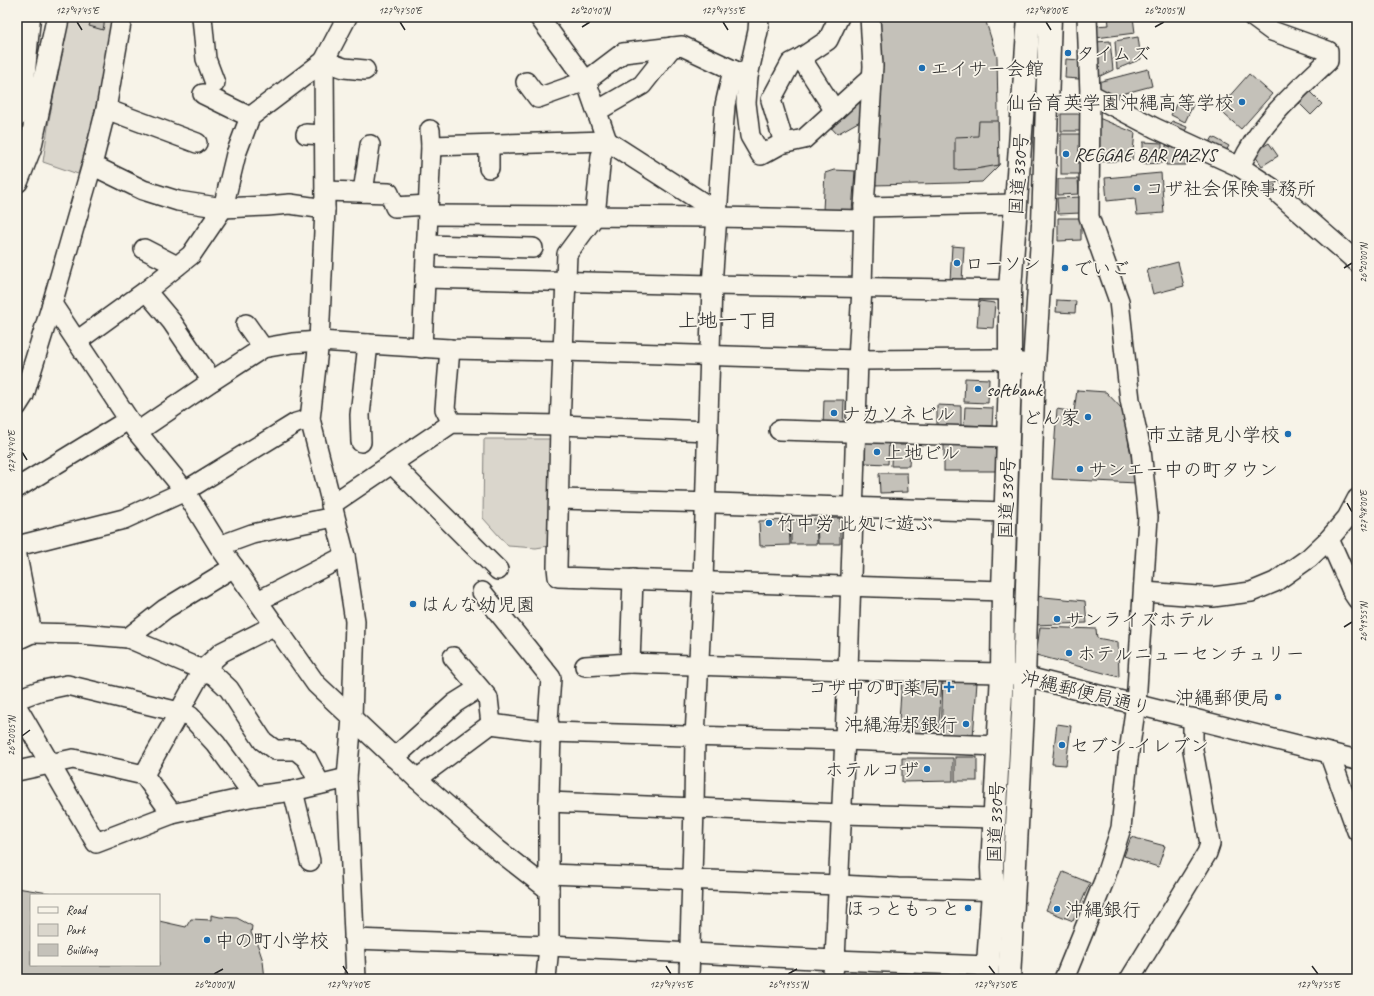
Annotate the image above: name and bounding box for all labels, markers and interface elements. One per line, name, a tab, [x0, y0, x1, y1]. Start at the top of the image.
text: 127°47'45"E	[55, 4, 100, 17]
text: 127°47'50"E	[378, 4, 423, 17]
text: 26°20'10"N	[570, 4, 612, 17]
text: 127°47'55"E	[701, 4, 746, 17]
text: 127°48'00"E	[1024, 4, 1069, 17]
text: 26°20'05"N	[1144, 4, 1186, 17]
place label: タイムズ	[1076, 42, 1150, 66]
marker: タイムズ	[1063, 48, 1073, 58]
place label: エイサー会館	[930, 57, 1044, 81]
marker: エイサー会館	[917, 63, 927, 73]
place label: 仙台育英学園沖縄高等学校	[1006, 91, 1234, 115]
marker: 仙台育英学園沖縄高等学校	[1237, 97, 1247, 107]
street label: 国道330号	[1004, 132, 1034, 216]
place label: REGGAE BAR PAZYS	[1074, 143, 1219, 167]
marker: REGGAE BAR PAZYS	[1061, 149, 1071, 159]
place label: コザ社会保険事務所	[1145, 177, 1316, 201]
marker: コザ社会保険事務所	[1132, 183, 1142, 193]
text: 26°20'00"N	[1357, 241, 1370, 283]
place label: ローソン	[965, 252, 1041, 276]
place label: でいご	[1073, 257, 1130, 281]
marker: ローソン	[952, 258, 962, 268]
marker: でいご	[1060, 263, 1070, 273]
district label: 上地一丁目	[678, 308, 778, 333]
place label: softbank	[986, 378, 1044, 402]
marker: softbank	[973, 384, 983, 394]
place label: ナカソネビル	[842, 402, 956, 426]
place label: どん家	[1023, 406, 1080, 430]
marker: ナカソネビル	[829, 408, 839, 418]
marker: どん家	[1083, 412, 1093, 422]
place label: 市立諸見小学校	[1147, 423, 1280, 447]
text: 127°47'40"E	[5, 429, 18, 474]
marker: 市立諸見小学校	[1283, 429, 1293, 439]
place label: 上地ビル	[885, 441, 961, 465]
marker: 上地ビル	[872, 447, 882, 457]
street label: 国道330号	[994, 456, 1020, 540]
place label: サンエー中の町タウン	[1088, 458, 1278, 482]
marker: サンエー中の町タウン	[1075, 464, 1085, 474]
text: 127°48'00"E	[1357, 489, 1370, 534]
place label: 竹中労 此処に遊ぶ	[777, 512, 934, 536]
marker: 竹中労 此処に遊ぶ	[764, 518, 774, 528]
place label: はんな幼児園	[421, 593, 535, 617]
marker: はんな幼児園	[408, 599, 418, 609]
text: 26°19'55"N	[1357, 600, 1370, 642]
place label: サンライズホテル	[1065, 608, 1215, 632]
marker: サンライズホテル	[1052, 614, 1062, 624]
place label: ホテルニューセンチュリー	[1077, 642, 1305, 666]
marker: ホテルニューセンチュリー	[1064, 648, 1074, 658]
street label: 沖縄郵便局通り	[1018, 665, 1153, 721]
place label: コザ中の町薬局	[808, 676, 941, 700]
marker: コザ中の町薬局	[944, 682, 954, 692]
place label: 沖縄郵便局	[1175, 686, 1270, 710]
marker: 沖縄郵便局	[1273, 692, 1283, 702]
place label: 沖縄海邦銀行	[844, 713, 958, 737]
text: 26°20'05"N	[5, 714, 18, 756]
marker: 沖縄海邦銀行	[961, 719, 971, 729]
place label: セブン-イレブン	[1070, 734, 1209, 758]
marker: セブン-イレブン	[1057, 740, 1067, 750]
place label: ホテルコザ	[825, 758, 919, 782]
marker: ホテルコザ	[922, 764, 932, 774]
street label: 国道330号	[983, 780, 1009, 864]
legend	[30, 894, 160, 966]
place label: ほっともっと	[846, 897, 960, 921]
place label: 沖縄銀行	[1065, 898, 1141, 922]
text: Road	[66, 902, 88, 918]
marker: ほっともっと	[963, 903, 973, 913]
marker: 沖縄銀行	[1052, 904, 1062, 914]
text: Park	[66, 922, 87, 938]
place label: 中の町小学校	[215, 929, 329, 953]
marker: 中の町小学校	[202, 935, 212, 945]
text: Building	[66, 942, 98, 958]
text: 26°20'00"N	[194, 978, 236, 991]
text: 127°47'40"E	[326, 978, 371, 991]
text: 127°47'45"E	[649, 978, 694, 991]
text: 26°19'55"N	[768, 978, 810, 991]
text: 127°47'50"E	[973, 978, 1018, 991]
text: 127°47'55"E	[1296, 978, 1341, 991]

